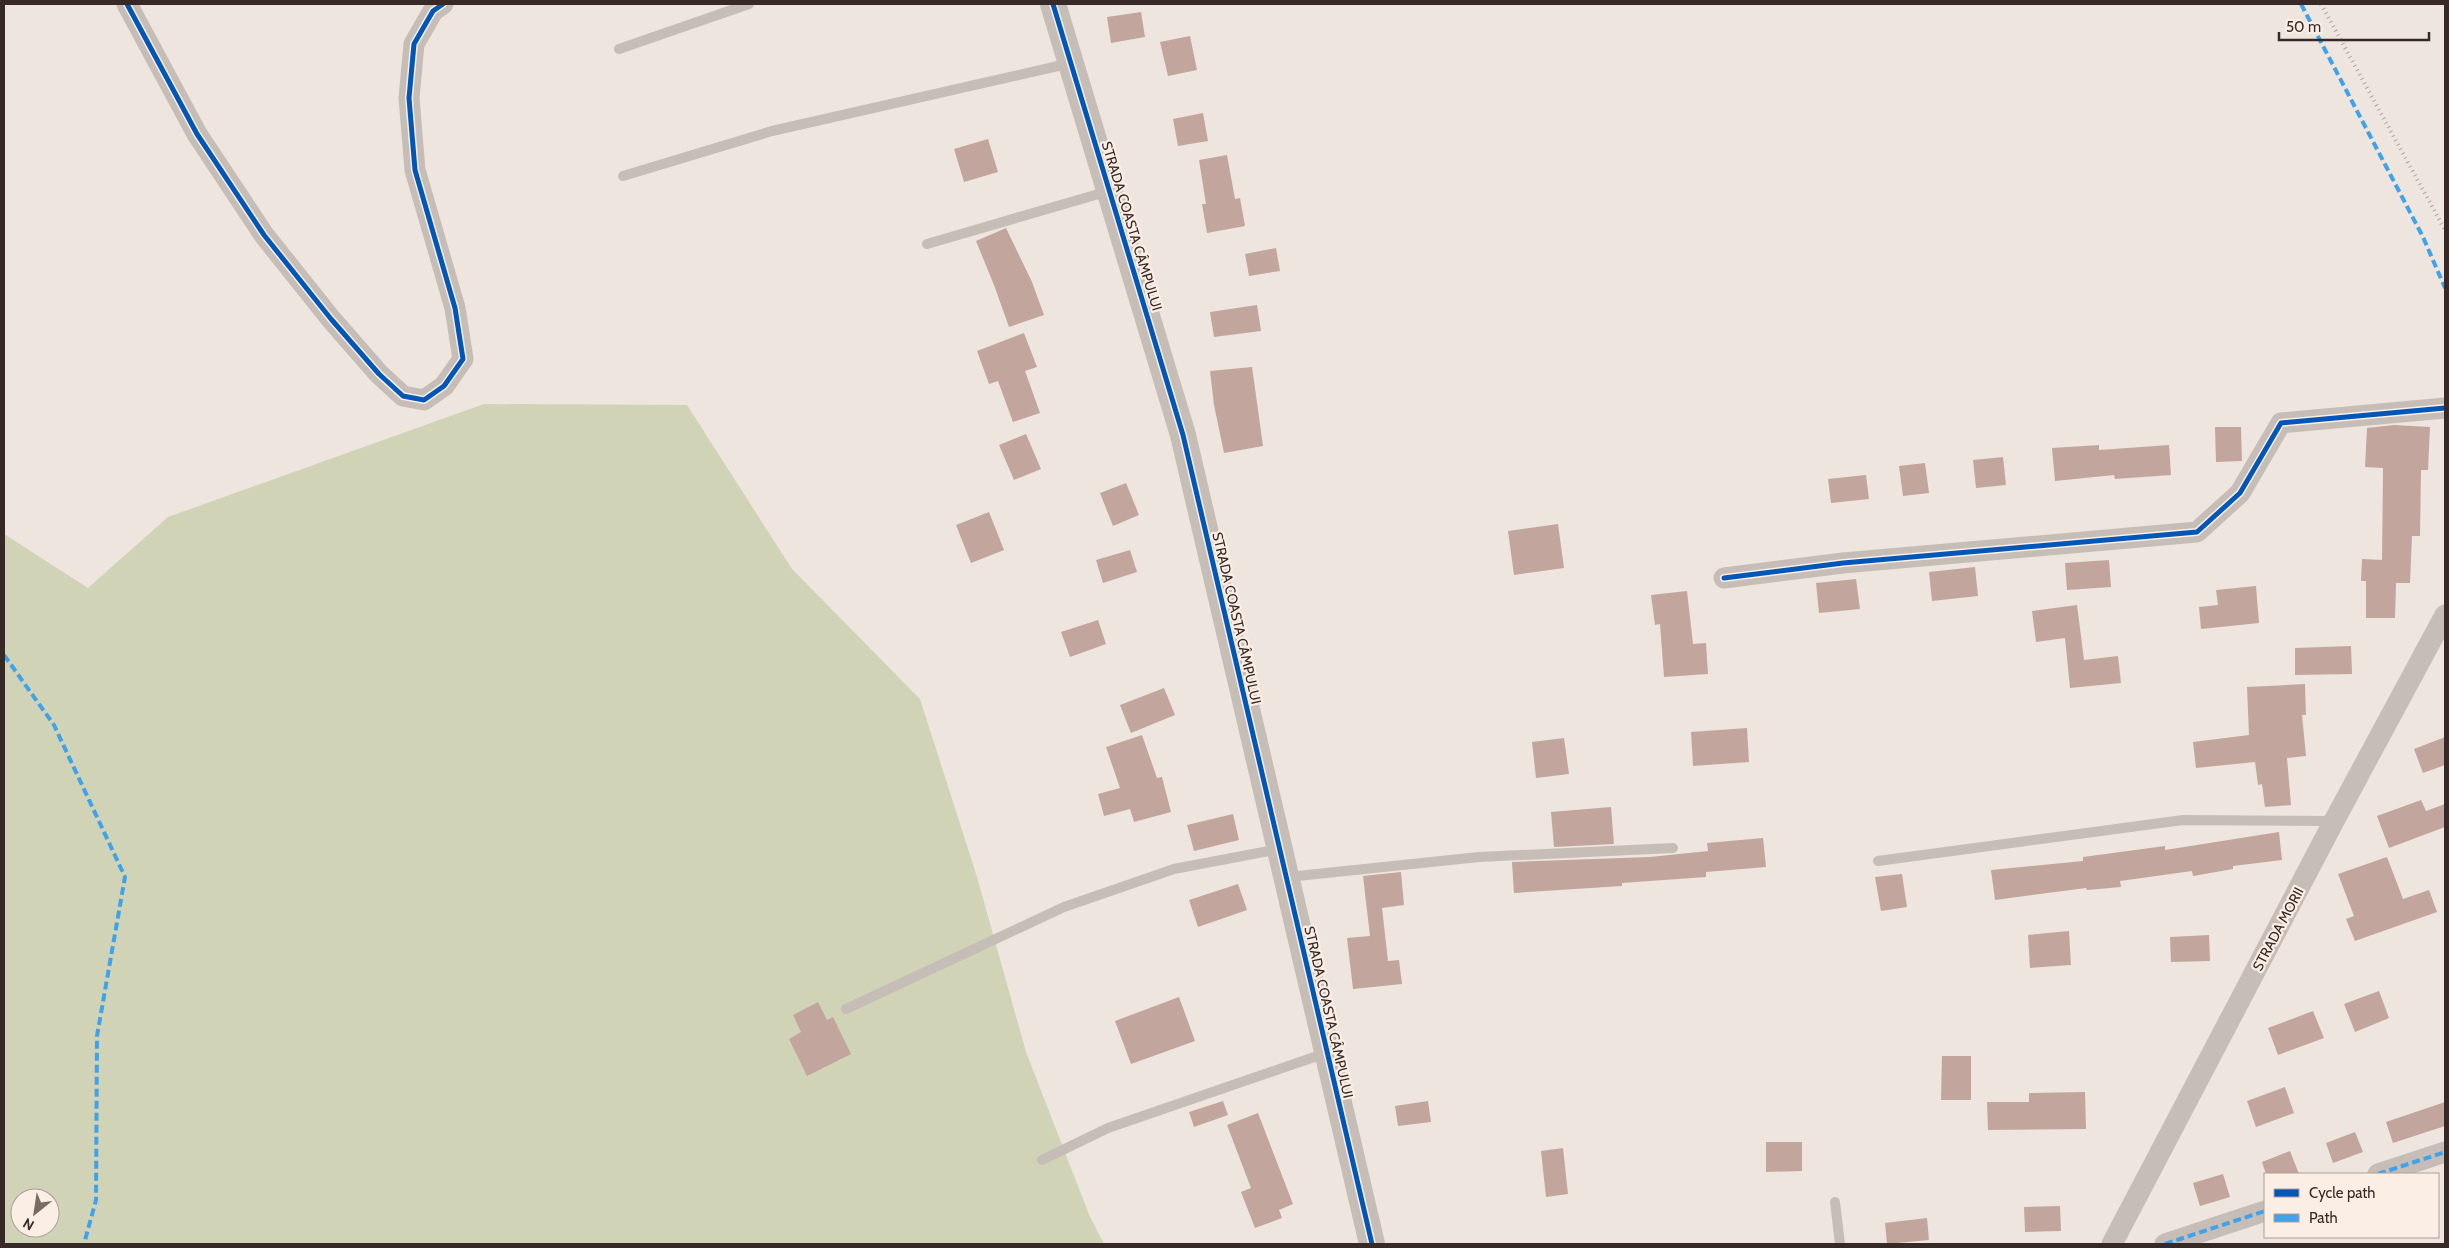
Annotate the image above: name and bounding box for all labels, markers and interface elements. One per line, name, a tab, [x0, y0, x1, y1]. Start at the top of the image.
scale bar	[2279, 10, 2429, 42]
text: 50 m	[2286, 18, 2321, 36]
street label: STRADA COASTA CÂMPULUI	[1098, 139, 1166, 313]
street label: STRADA COASTA CÂMPULUI	[1208, 530, 1266, 706]
street label: STRADA MORII	[2248, 884, 2308, 974]
street label: STRADA COASTA CÂMPULUI	[1300, 924, 1358, 1100]
legend	[2264, 1173, 2439, 1238]
text: Cycle path	[2309, 1184, 2375, 1202]
north arrow	[10, 1188, 60, 1238]
text: Path	[2309, 1209, 2338, 1227]
text: N	[20, 1214, 37, 1235]

